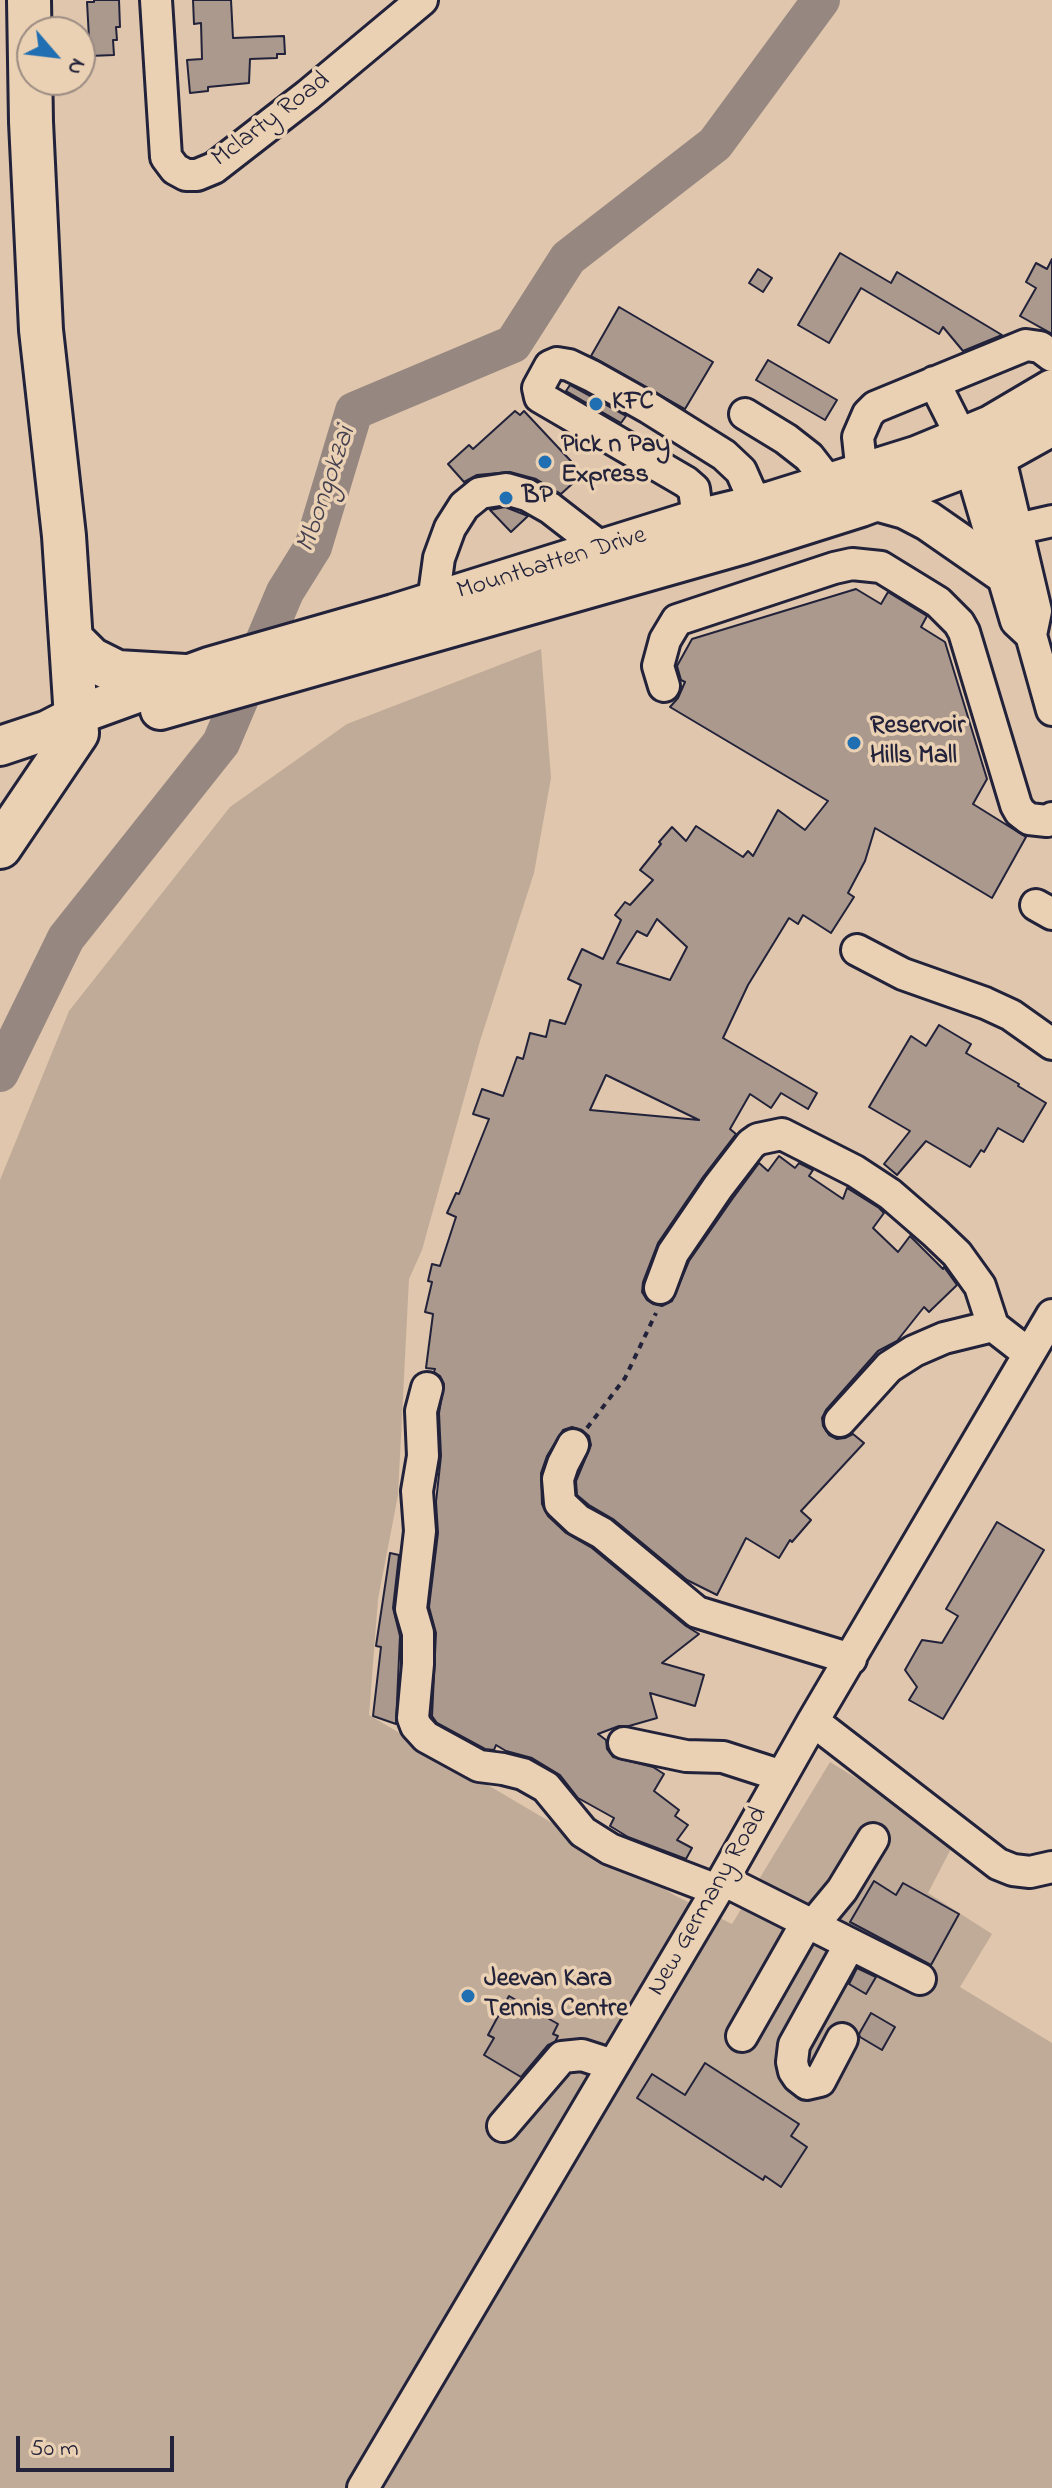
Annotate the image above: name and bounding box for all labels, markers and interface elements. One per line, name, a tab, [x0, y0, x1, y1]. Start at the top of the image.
north arrow	[16, 16, 96, 96]
text: N	[58, 52, 93, 80]
street label: Mclarty Road	[207, 66, 337, 176]
place label: KFC	[612, 388, 654, 420]
marker: KFC	[587, 395, 605, 413]
water label: Mbongokzai	[291, 423, 365, 557]
place label: Pick n Pay Express	[561, 431, 670, 492]
marker: Pick n Pay Express	[536, 453, 554, 471]
place label: BP	[522, 482, 553, 514]
marker: BP	[497, 489, 515, 507]
street label: Mountbatten Drive	[454, 521, 650, 609]
place label: Reservoir Hills Mall	[870, 712, 965, 774]
marker: Reservoir Hills Mall	[845, 734, 863, 752]
street label: New Germany Road	[642, 1802, 776, 2002]
place label: Jeevan Kara Tennis Centre	[484, 1965, 628, 2026]
marker: Jeevan Kara Tennis Centre	[459, 1987, 477, 2005]
scale bar	[20, 2420, 178, 2470]
text: 50 m	[30, 2432, 79, 2467]

